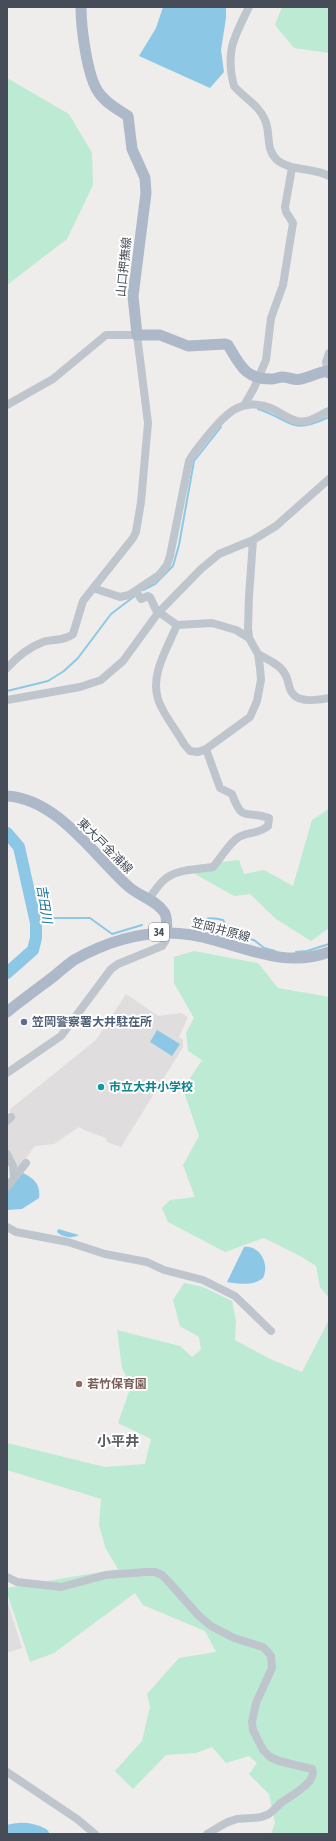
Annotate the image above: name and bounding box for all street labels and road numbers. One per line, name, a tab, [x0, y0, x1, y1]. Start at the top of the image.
street label: 山口押撫線	[114, 236, 134, 298]
street label: 東大戸金浦線	[75, 816, 135, 876]
street label: 笠岡井原線	[190, 915, 252, 945]
road number: 34	[149, 923, 169, 941]

